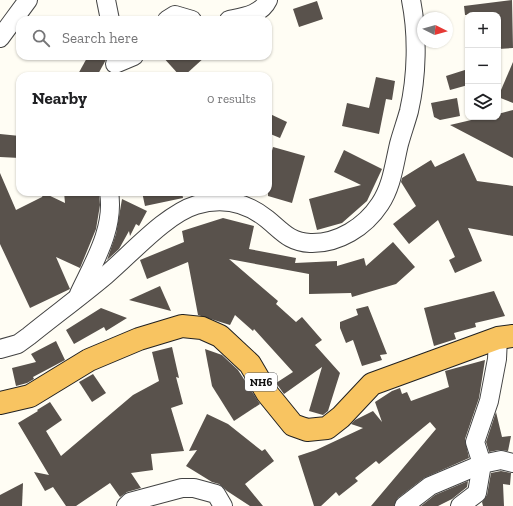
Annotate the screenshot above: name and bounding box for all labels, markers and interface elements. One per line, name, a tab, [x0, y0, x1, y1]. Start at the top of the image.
north arrow	[417, 12, 453, 48]
map controls	[465, 12, 501, 120]
button: +	[465, 12, 501, 48]
search box	[16, 16, 272, 60]
icon: search	[30, 27, 52, 49]
text: Search here	[62, 29, 138, 47]
button: −	[465, 48, 501, 84]
button: layers	[465, 84, 501, 120]
text: Nearby	[32, 88, 87, 108]
text: 0 results	[207, 91, 256, 106]
road number: NH6	[245, 373, 277, 391]

